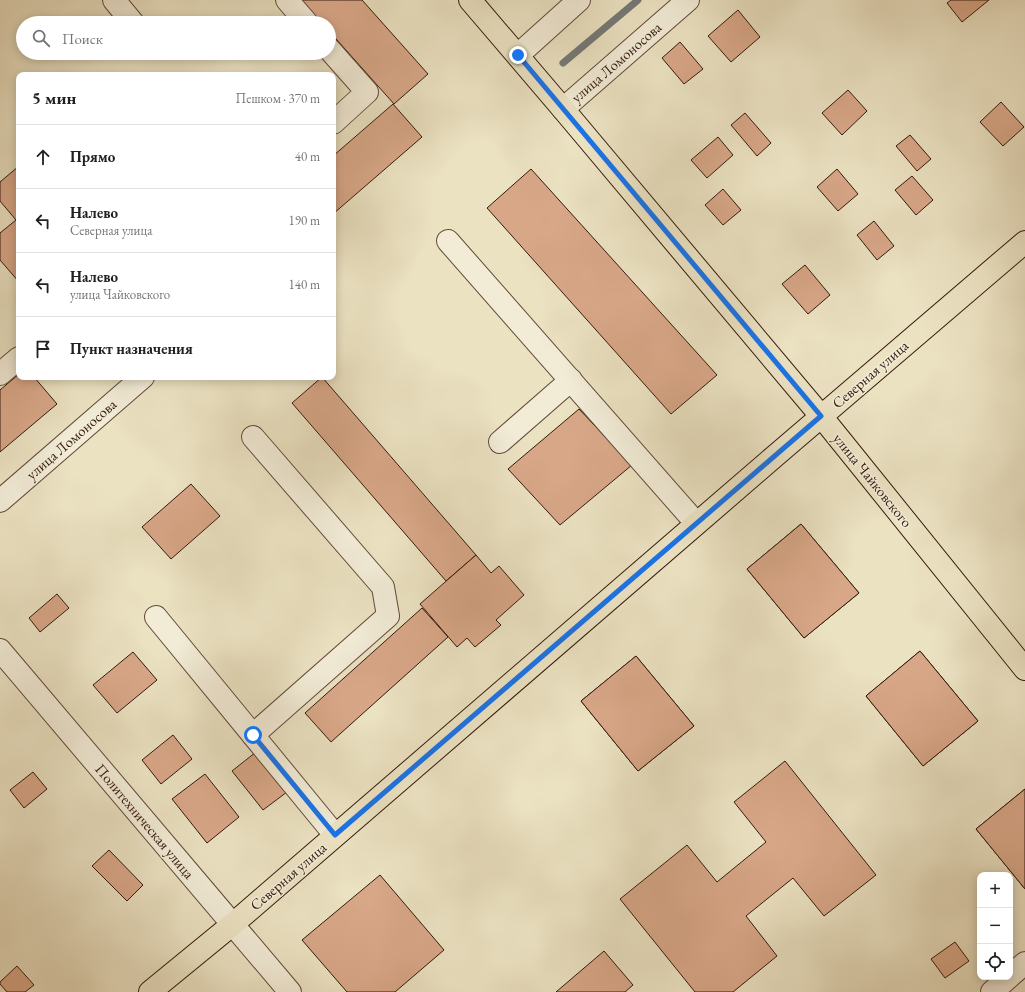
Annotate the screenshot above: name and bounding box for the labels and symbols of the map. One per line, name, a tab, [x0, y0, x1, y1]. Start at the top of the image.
street label: улица Ломоносова	[567, 18, 665, 106]
route end	[509, 46, 527, 64]
street label: Северная улица	[828, 336, 912, 412]
street label: улица Ломоносова	[22, 395, 120, 483]
street label: улица Чайковского	[829, 429, 917, 531]
route start	[244, 726, 262, 744]
street label: Политехническая улица	[91, 760, 199, 882]
street label: Северная улица	[246, 838, 330, 914]

